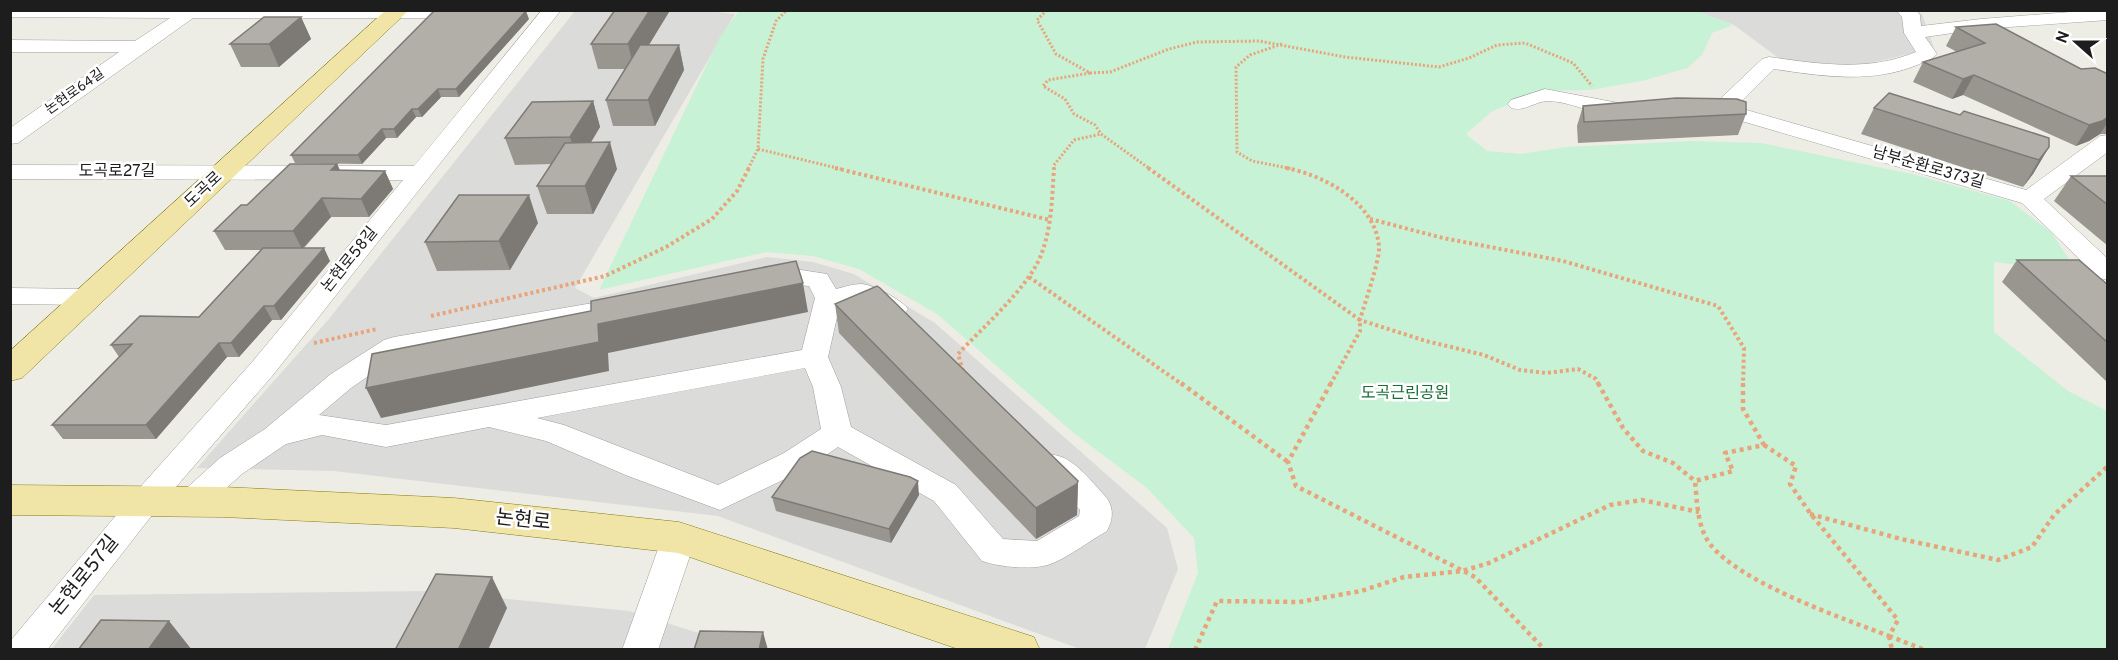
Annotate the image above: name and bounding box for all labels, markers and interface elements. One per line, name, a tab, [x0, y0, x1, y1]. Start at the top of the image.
north arrow	[2046, 12, 2106, 72]
text: N	[2052, 28, 2075, 46]
street label: 논현로64길	[41, 65, 108, 119]
street label: 남부순환로373길	[1870, 142, 1986, 194]
street label: 도곡로27길	[79, 162, 155, 182]
street label: 도곡로	[181, 167, 227, 212]
street label: 논현로58길	[317, 223, 383, 297]
park label: 도곡근린공원	[1361, 384, 1449, 404]
street label: 논현로	[494, 505, 552, 537]
street label: 논현로57길	[45, 530, 125, 622]

